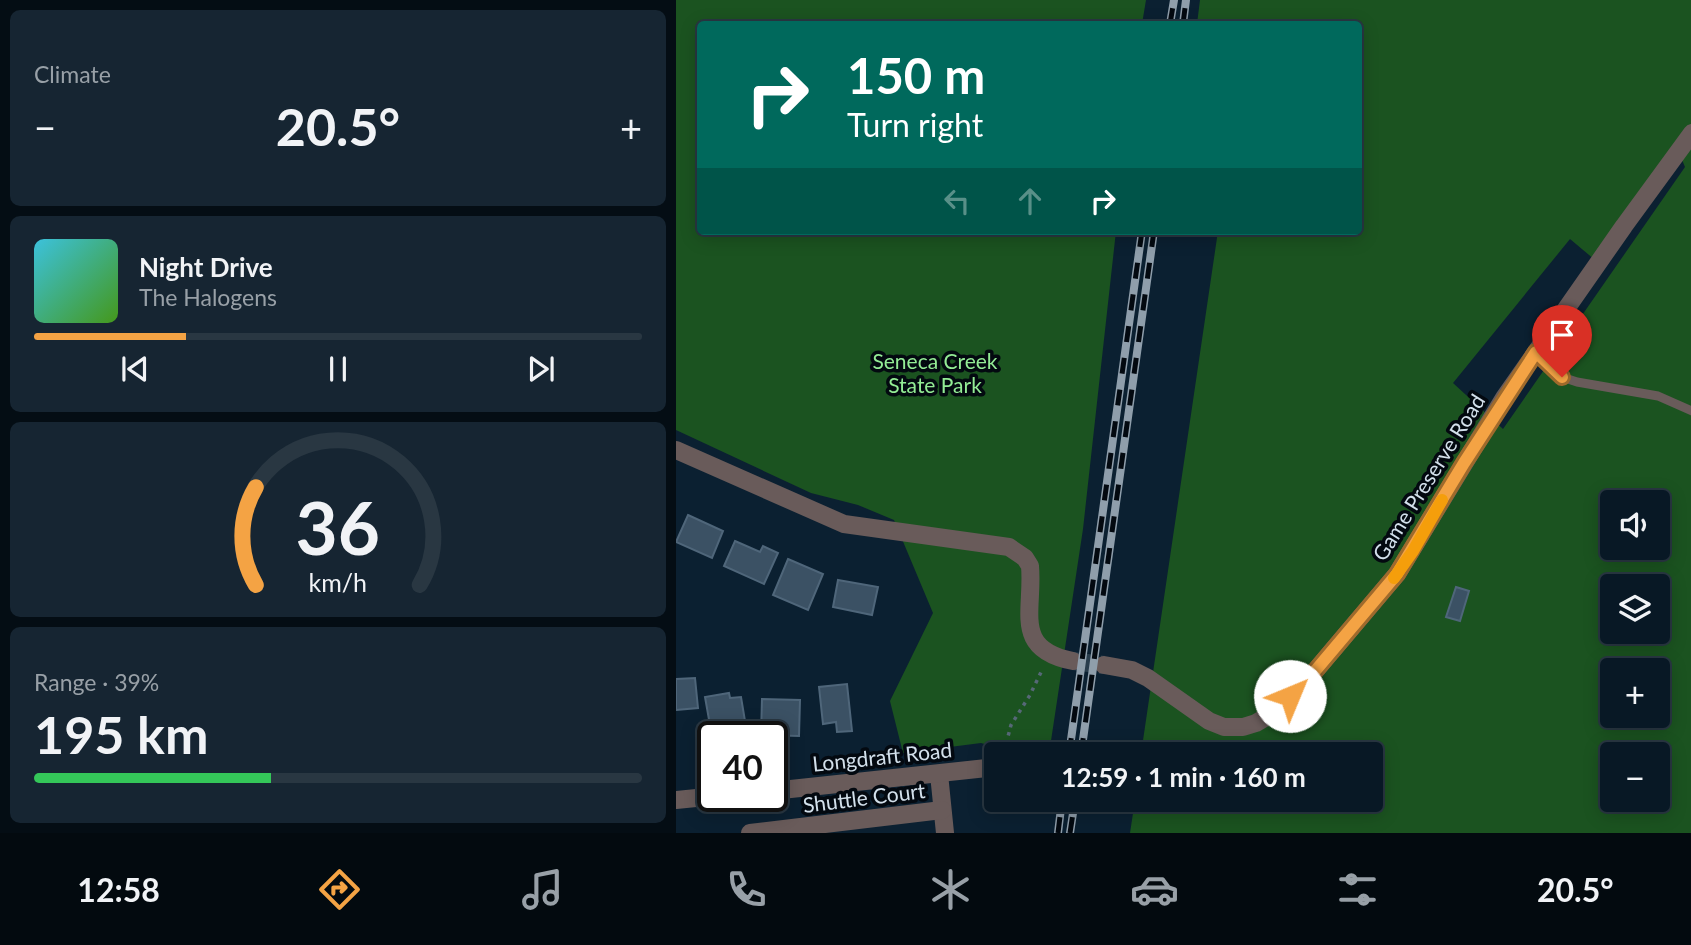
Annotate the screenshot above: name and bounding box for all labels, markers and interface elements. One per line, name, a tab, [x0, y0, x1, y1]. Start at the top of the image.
text: 150 m	[847, 46, 985, 104]
icon: right	[732, 49, 823, 140]
text: Climate	[34, 60, 111, 88]
text: 20.5°	[276, 95, 400, 157]
text: −	[34, 104, 56, 150]
text: +	[620, 104, 642, 150]
text: Turn right	[847, 105, 983, 144]
icon: left	[938, 182, 976, 220]
icon: ahead	[1011, 182, 1049, 220]
icon: right	[1084, 182, 1122, 220]
text: Night Drive	[139, 251, 273, 283]
text: The Halogens	[139, 283, 277, 311]
pin	[1532, 305, 1592, 377]
icon: arrive	[1543, 316, 1581, 354]
park label: Seneca Creek State Park	[872, 348, 998, 397]
icon: previous	[116, 350, 154, 388]
icon: pause	[319, 350, 357, 388]
icon: next	[522, 350, 560, 388]
street label: Game Preserve Road	[1367, 389, 1489, 565]
text: 36	[296, 484, 380, 572]
map controls	[1600, 490, 1670, 812]
button: sound	[1600, 490, 1670, 560]
text: km/h	[309, 567, 367, 597]
button: layers	[1600, 574, 1670, 644]
button: +	[1600, 658, 1670, 728]
position arrow	[1253, 659, 1327, 733]
text: Range · 39%	[34, 668, 159, 696]
text: 195 km	[34, 703, 208, 765]
speed limit sign: 40	[697, 721, 788, 812]
street label: Longdraft Road	[811, 736, 953, 776]
button: −	[1600, 742, 1670, 812]
text: 12:59 · 1 min · 160 m	[1061, 761, 1306, 793]
street label: Shuttle Court	[801, 777, 927, 817]
icon: directions	[315, 865, 364, 914]
icon: music	[518, 865, 567, 914]
icon: phone	[722, 865, 771, 914]
icon: climate	[926, 865, 975, 914]
icon: car	[1130, 865, 1179, 914]
icon: filters	[1333, 865, 1382, 914]
text: 12:58	[77, 870, 160, 909]
text: 20.5°	[1537, 870, 1614, 909]

